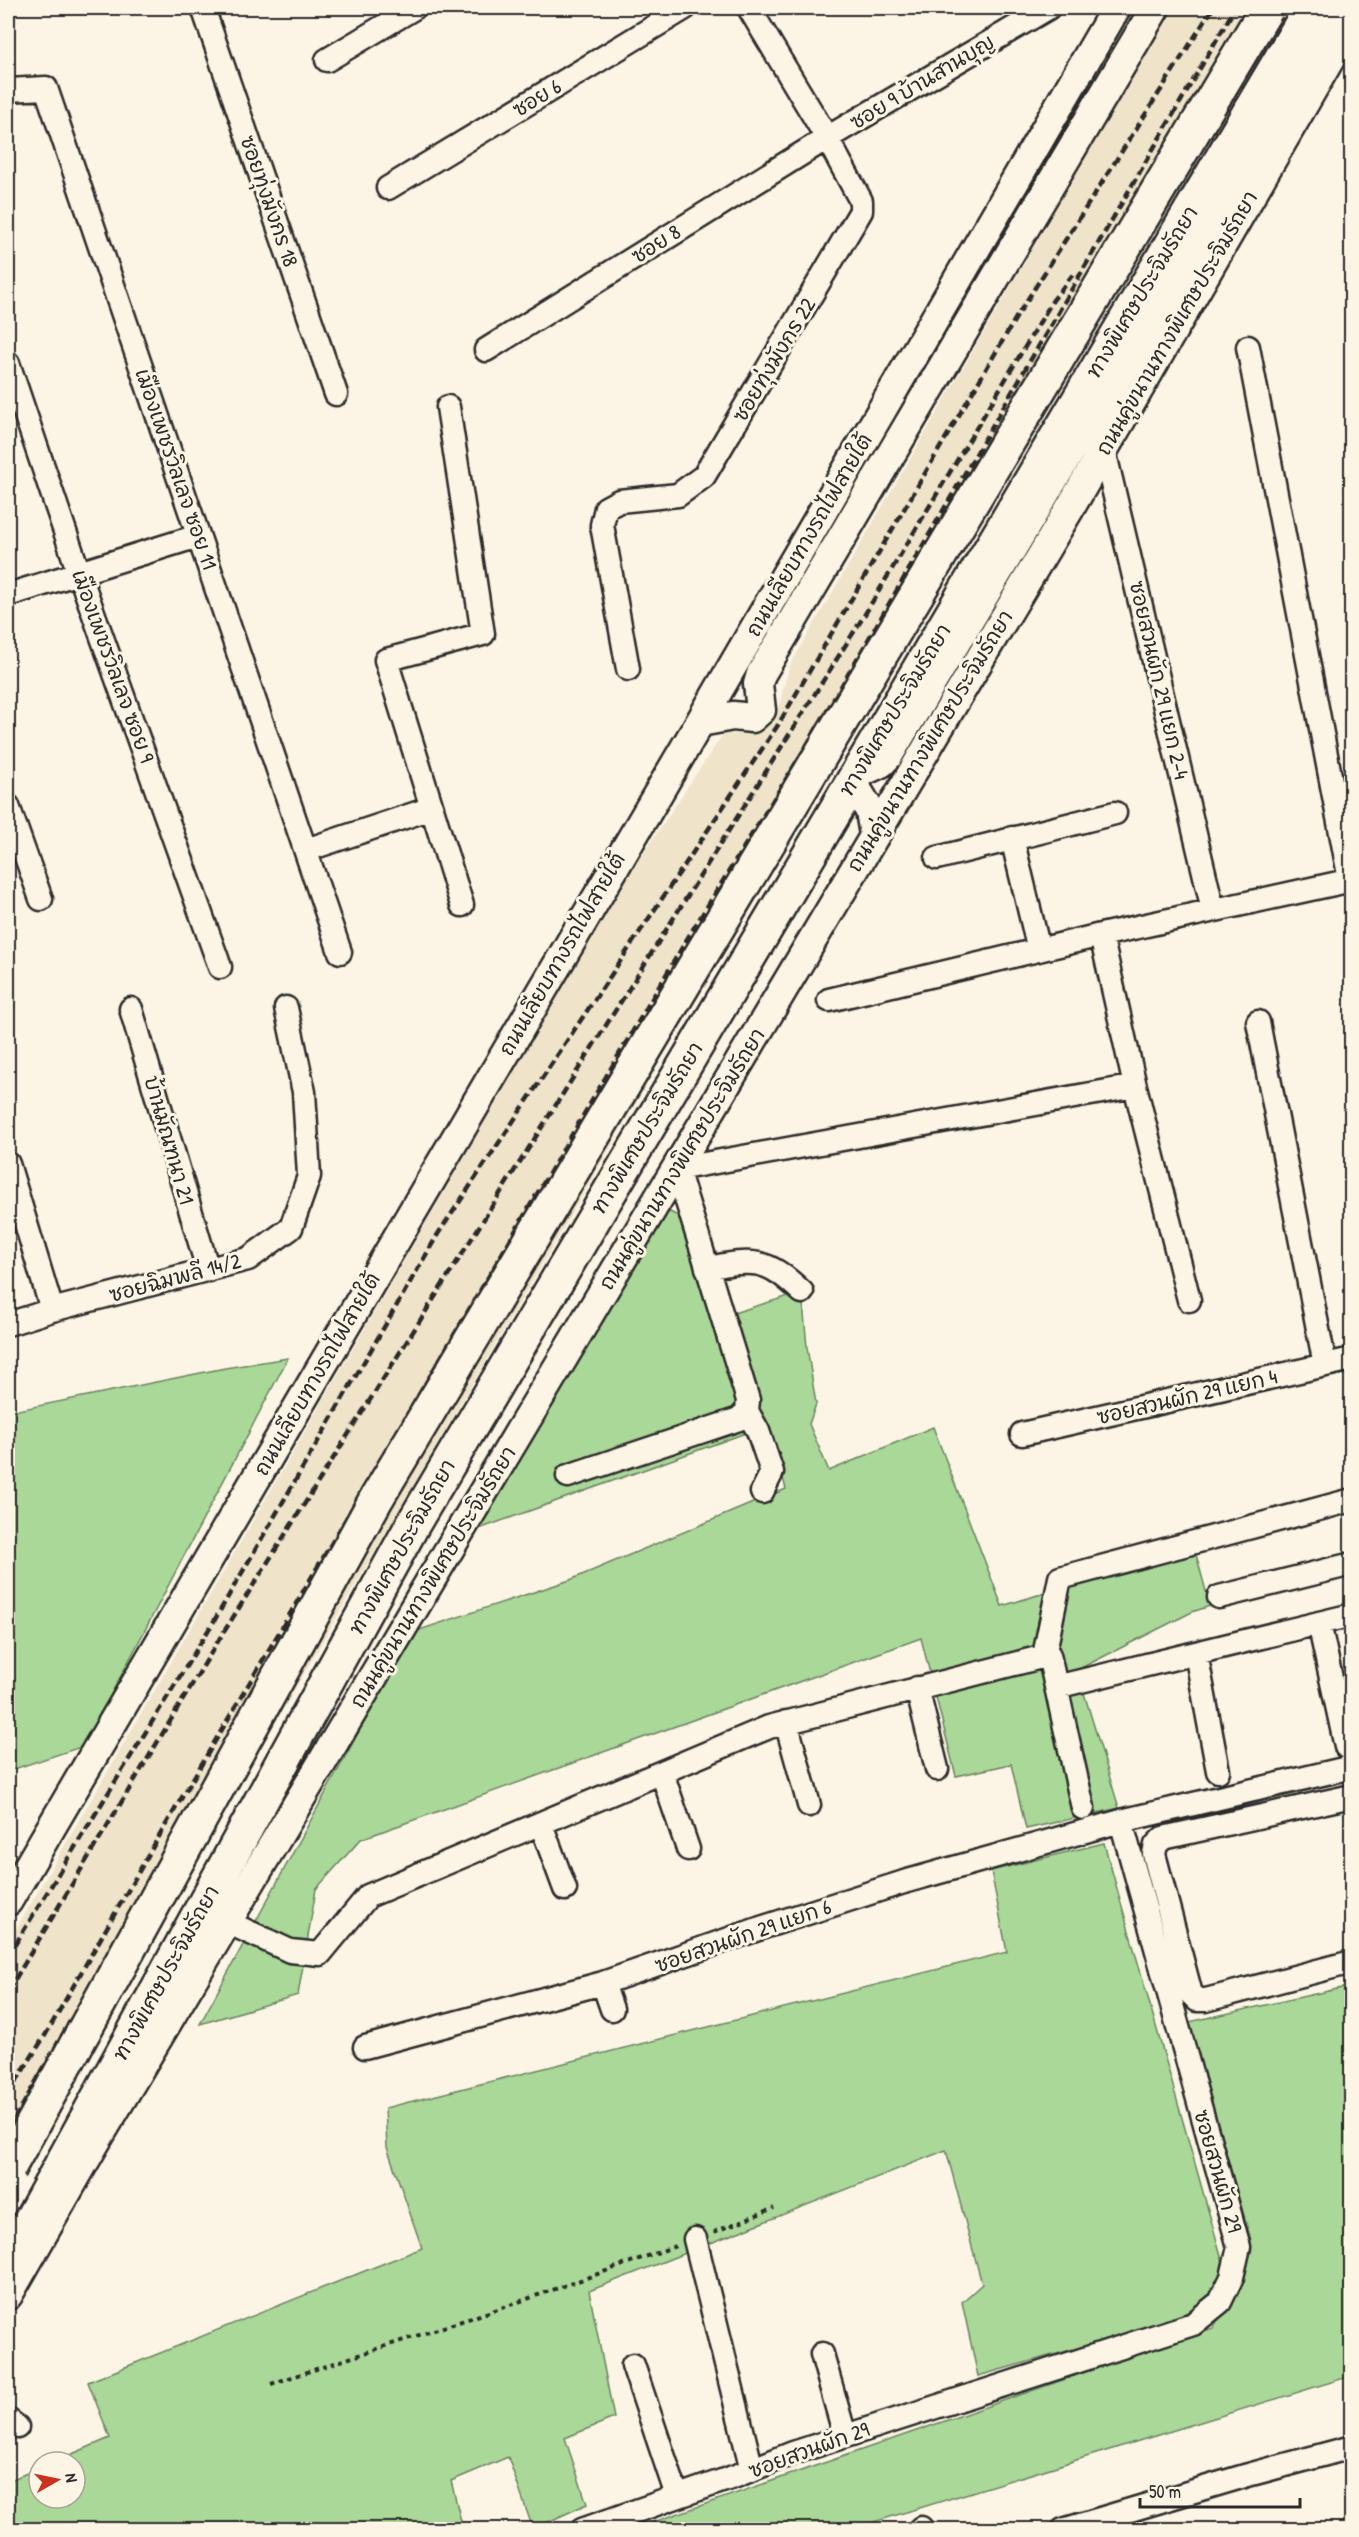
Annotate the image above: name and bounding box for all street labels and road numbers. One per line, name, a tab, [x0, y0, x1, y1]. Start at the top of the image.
street label: ซอย 9 บ้านสานบุญ	[844, 27, 1000, 138]
street label: ซอย 6	[507, 72, 567, 123]
street label: ซอยทุ่งมังกร 18	[232, 131, 305, 271]
street label: ถนนคู่ขนานทางพิเศษประจิมรัถยา	[1089, 185, 1266, 461]
street label: ทางพิเศษประจิมรัถยา	[1079, 200, 1205, 383]
street label: ซอย 8	[626, 217, 686, 270]
street label: ซอยทุ่งมังกร 22	[725, 292, 824, 428]
street label: เมืองเพชรวิลเลจ ซอย 11	[128, 364, 225, 573]
street label: ถนนเลียบทางรถไฟสายใต้	[738, 428, 879, 642]
street label: เมืองเพชรวิลเลจ ซอย 9	[65, 565, 162, 767]
street label: ซอยสวนผัก 29 แยก 2-4	[1123, 578, 1196, 782]
street label: ถนนคู่ขนานทางพิเศษประจิมรัถยา	[840, 604, 1021, 878]
street label: ทางพิเศษประจิมรัถยา	[832, 618, 958, 801]
street label: ถนนเลียบทางรถไฟสายใต้	[491, 847, 632, 1061]
street label: ถนนคู่ขนานทางพิเศษประจิมรัถยา	[592, 1022, 773, 1296]
street label: ทางพิเศษประจิมรัถยา	[584, 1036, 710, 1219]
street label: บ้านมัณฑนา 21	[137, 1072, 202, 1207]
street label: ซอยฉิมพลี 14/2	[106, 1246, 244, 1309]
street label: ถนนเลียบทางรถไฟสายใต้	[246, 1267, 387, 1481]
street label: ซอยสวนผัก 29 แยก 4	[1094, 1362, 1280, 1431]
street label: ถนนคู่ขนานทางพิเศษประจิมรัถยา	[343, 1440, 524, 1714]
street label: ทางพิเศษประจิมรัถยา	[341, 1454, 462, 1640]
street label: ทางพิเศษประจิมรัถยา	[105, 1880, 226, 2066]
street label: ซอยสวนผัก 29 แยก 6	[651, 1892, 835, 1979]
street label: ซอยสวนผัก 29	[1187, 2106, 1250, 2236]
street label: ซอยสวนผัก 29	[745, 2414, 873, 2485]

